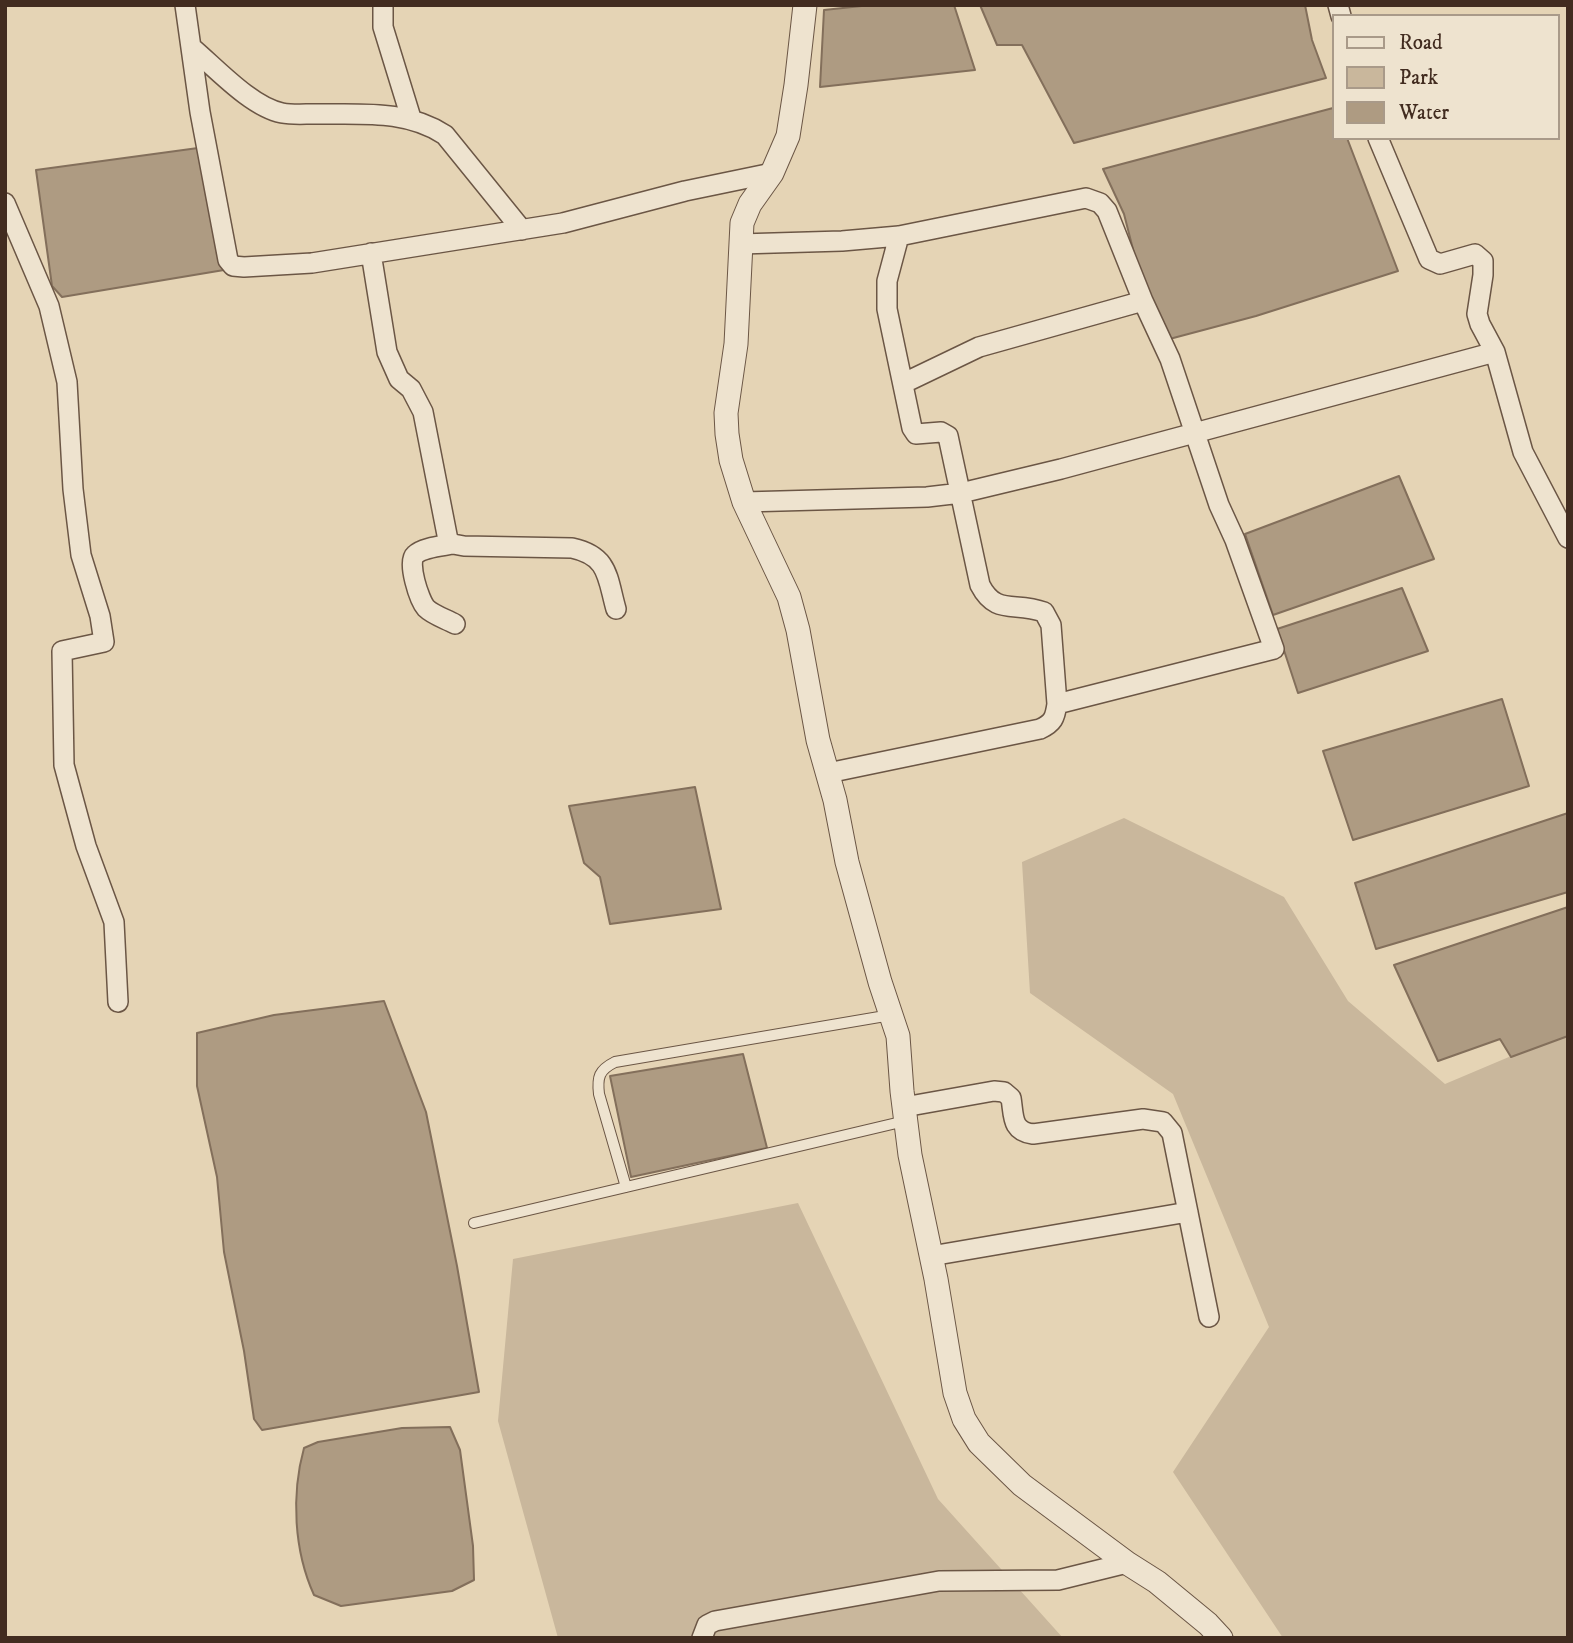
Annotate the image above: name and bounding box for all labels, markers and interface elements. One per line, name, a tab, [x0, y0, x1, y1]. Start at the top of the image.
legend	[1332, 14, 1559, 140]
text: Road	[1399, 30, 1443, 56]
text: Park	[1399, 65, 1438, 91]
text: Water	[1399, 100, 1449, 126]

